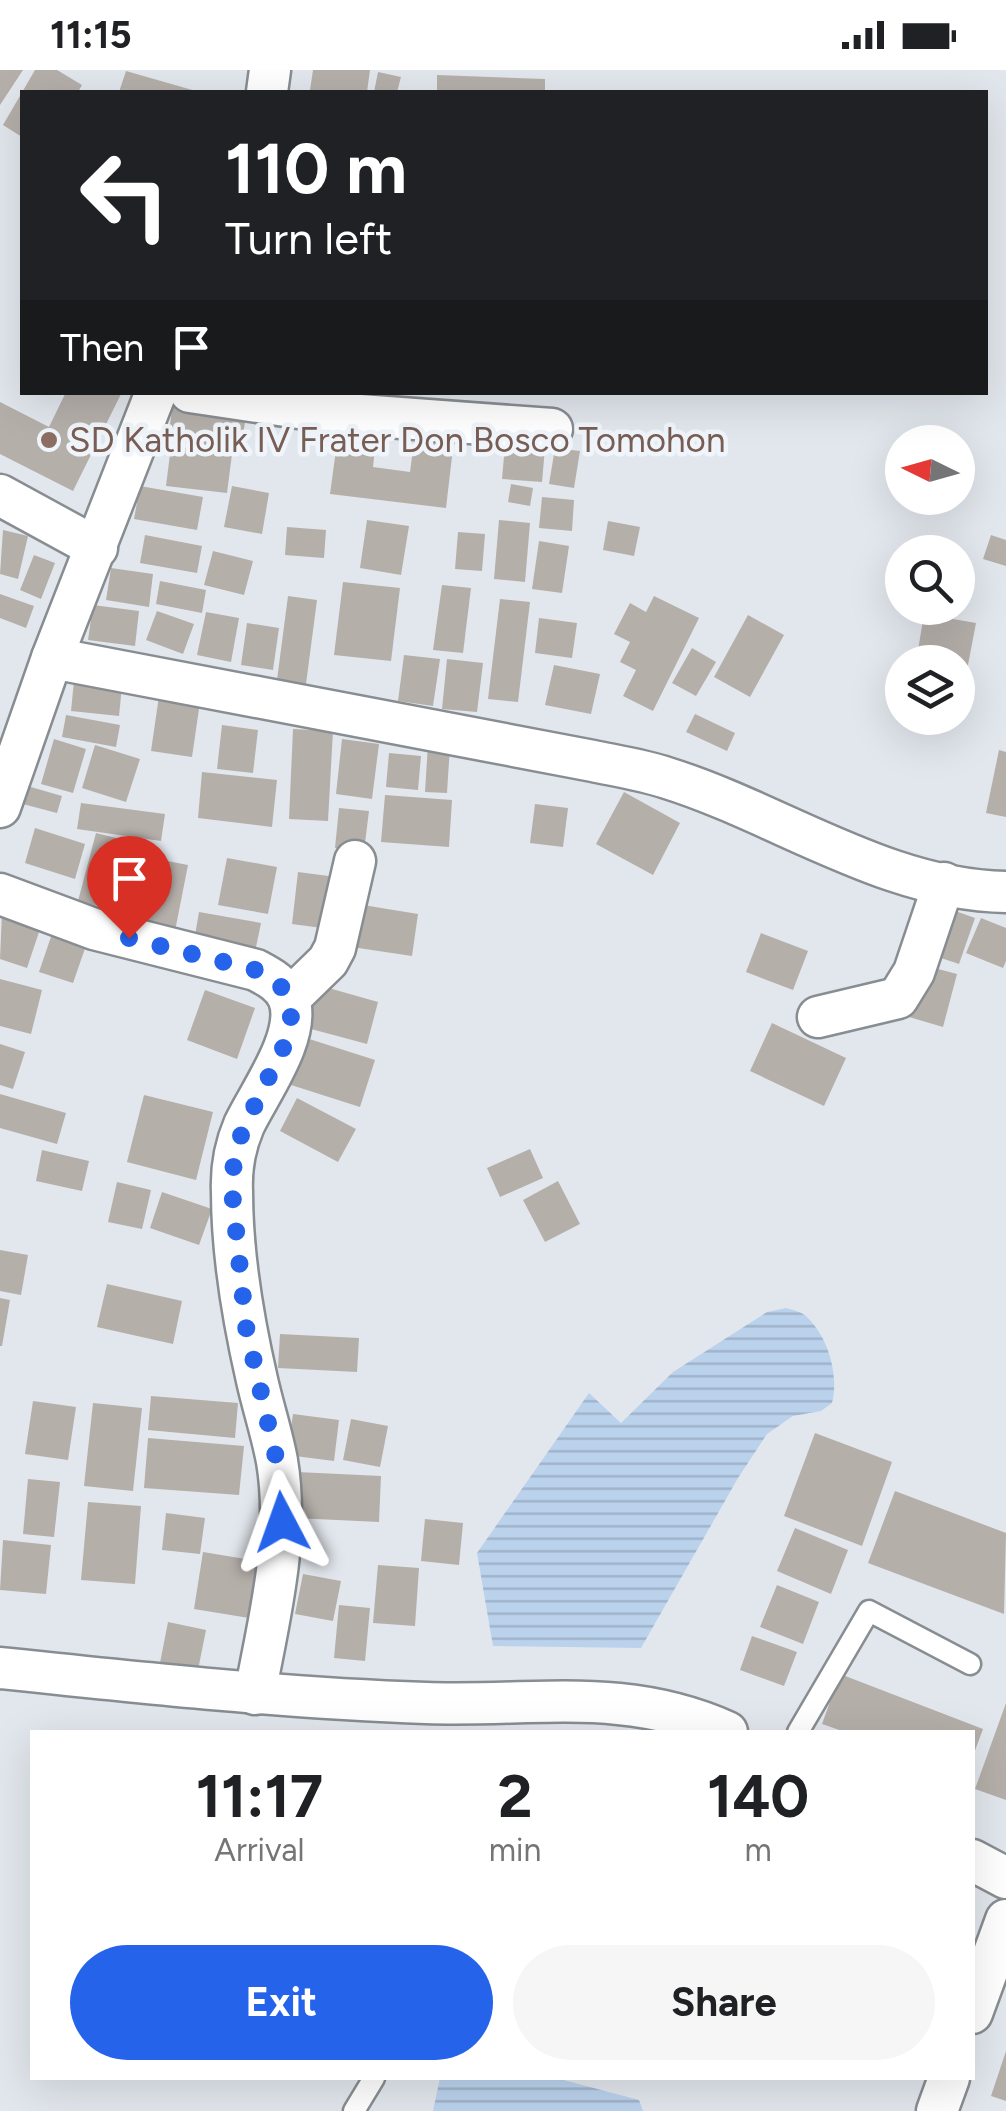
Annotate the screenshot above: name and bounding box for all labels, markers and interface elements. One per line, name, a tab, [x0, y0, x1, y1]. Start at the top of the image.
text: 11:15	[50, 12, 132, 58]
text: 110 m	[225, 126, 407, 211]
icon: left	[60, 130, 190, 260]
text: Turn left	[225, 211, 392, 265]
icon: arrive	[164, 320, 219, 375]
text: Then	[60, 325, 144, 371]
place label: SD Katholik IV Frater Don Bosco Tomohon	[69, 419, 725, 461]
north arrow	[885, 425, 975, 515]
map controls	[885, 425, 975, 735]
marker: SD Katholik IV Frater Don Bosco Tomohon	[38, 429, 60, 451]
button: search	[885, 535, 975, 625]
button: layers	[885, 645, 975, 735]
pin	[87, 836, 172, 939]
icon: arrive	[102, 851, 157, 906]
position arrow	[230, 1470, 334, 1574]
text: 11:17	[196, 1760, 323, 1832]
text: 2	[498, 1760, 532, 1832]
text: 140	[707, 1760, 809, 1832]
text: Arrival	[214, 1831, 305, 1869]
text: min	[489, 1831, 541, 1869]
text: m	[745, 1831, 772, 1869]
button: Exit	[70, 1945, 493, 2060]
button: Share	[513, 1945, 935, 2060]

